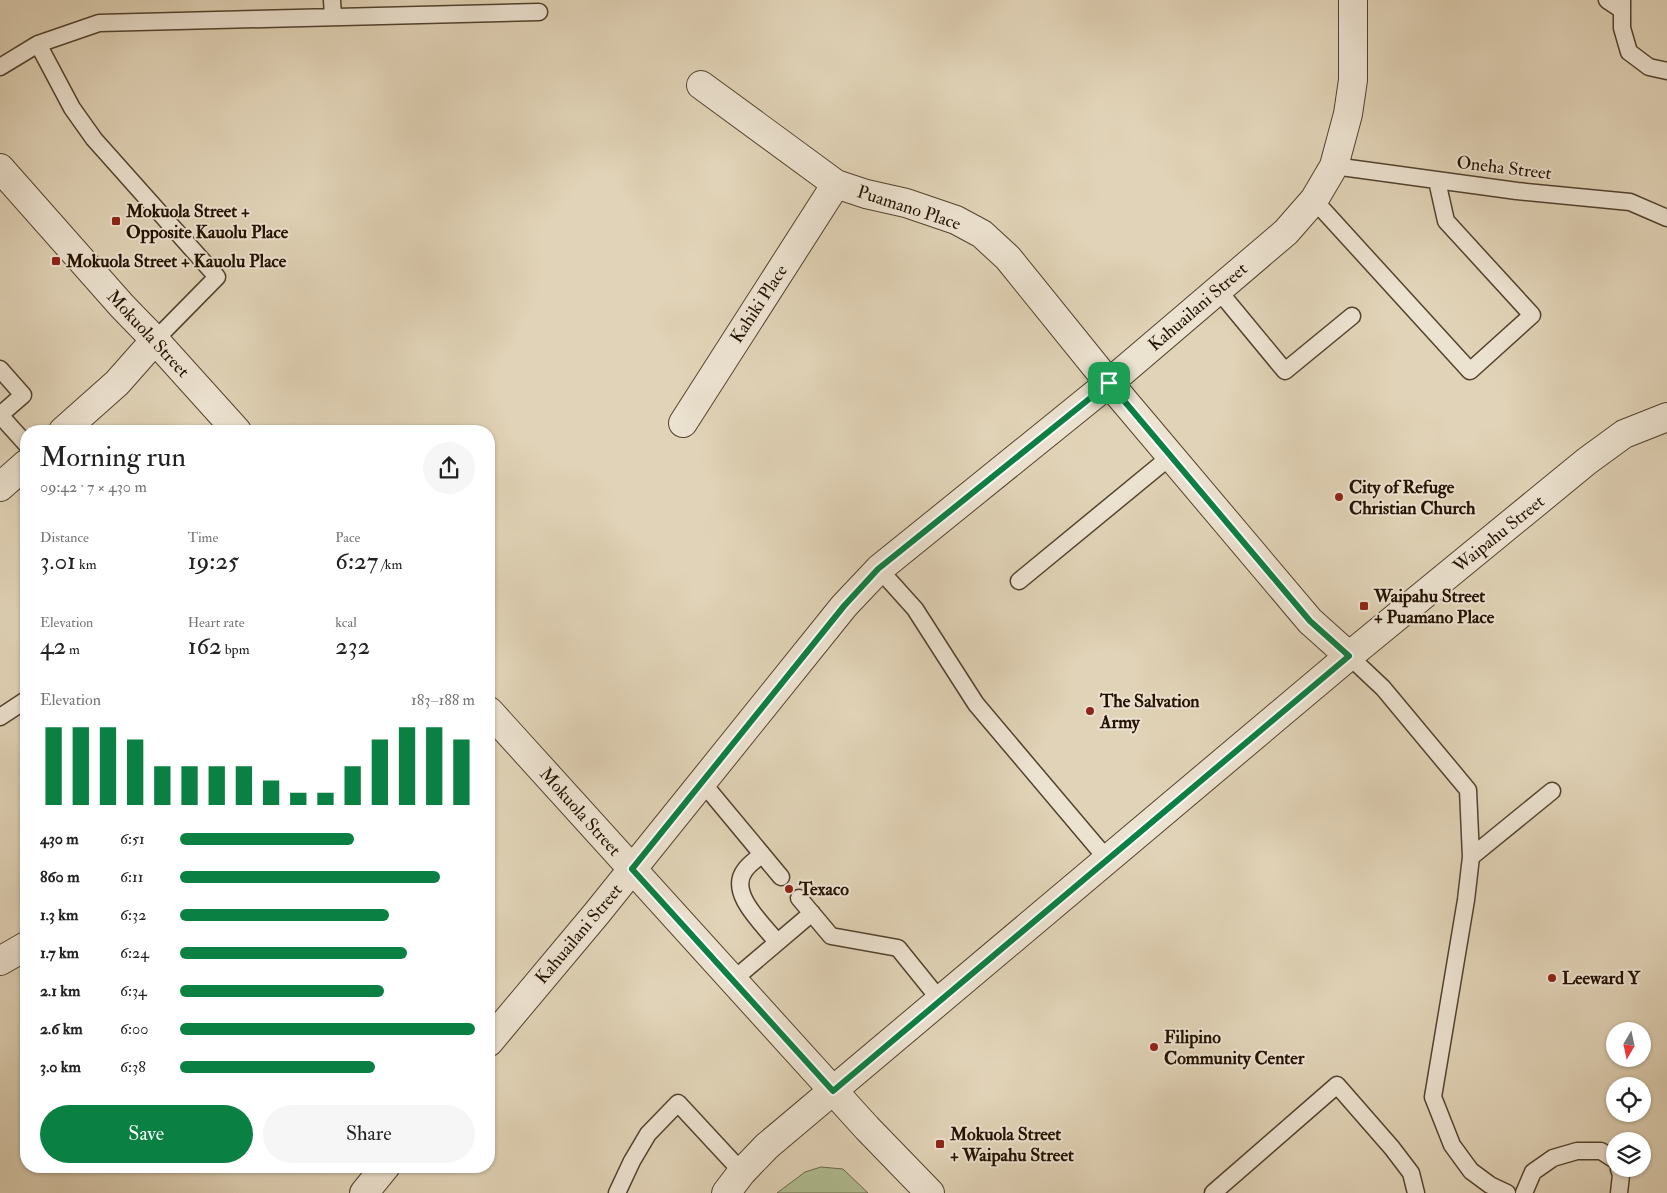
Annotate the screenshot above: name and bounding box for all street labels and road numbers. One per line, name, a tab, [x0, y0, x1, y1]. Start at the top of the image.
street label: Oneha Street	[1455, 151, 1553, 185]
street label: Puamano Place	[854, 180, 964, 236]
street label: Kahuailani Street	[1144, 258, 1252, 356]
street label: Kahiki Place	[725, 260, 793, 347]
street label: Mokuola Street	[102, 285, 194, 383]
street label: Waipahu Street	[1448, 490, 1550, 579]
street label: Mokuola Street	[534, 763, 626, 861]
street label: Kahuailani Street	[530, 879, 628, 989]

